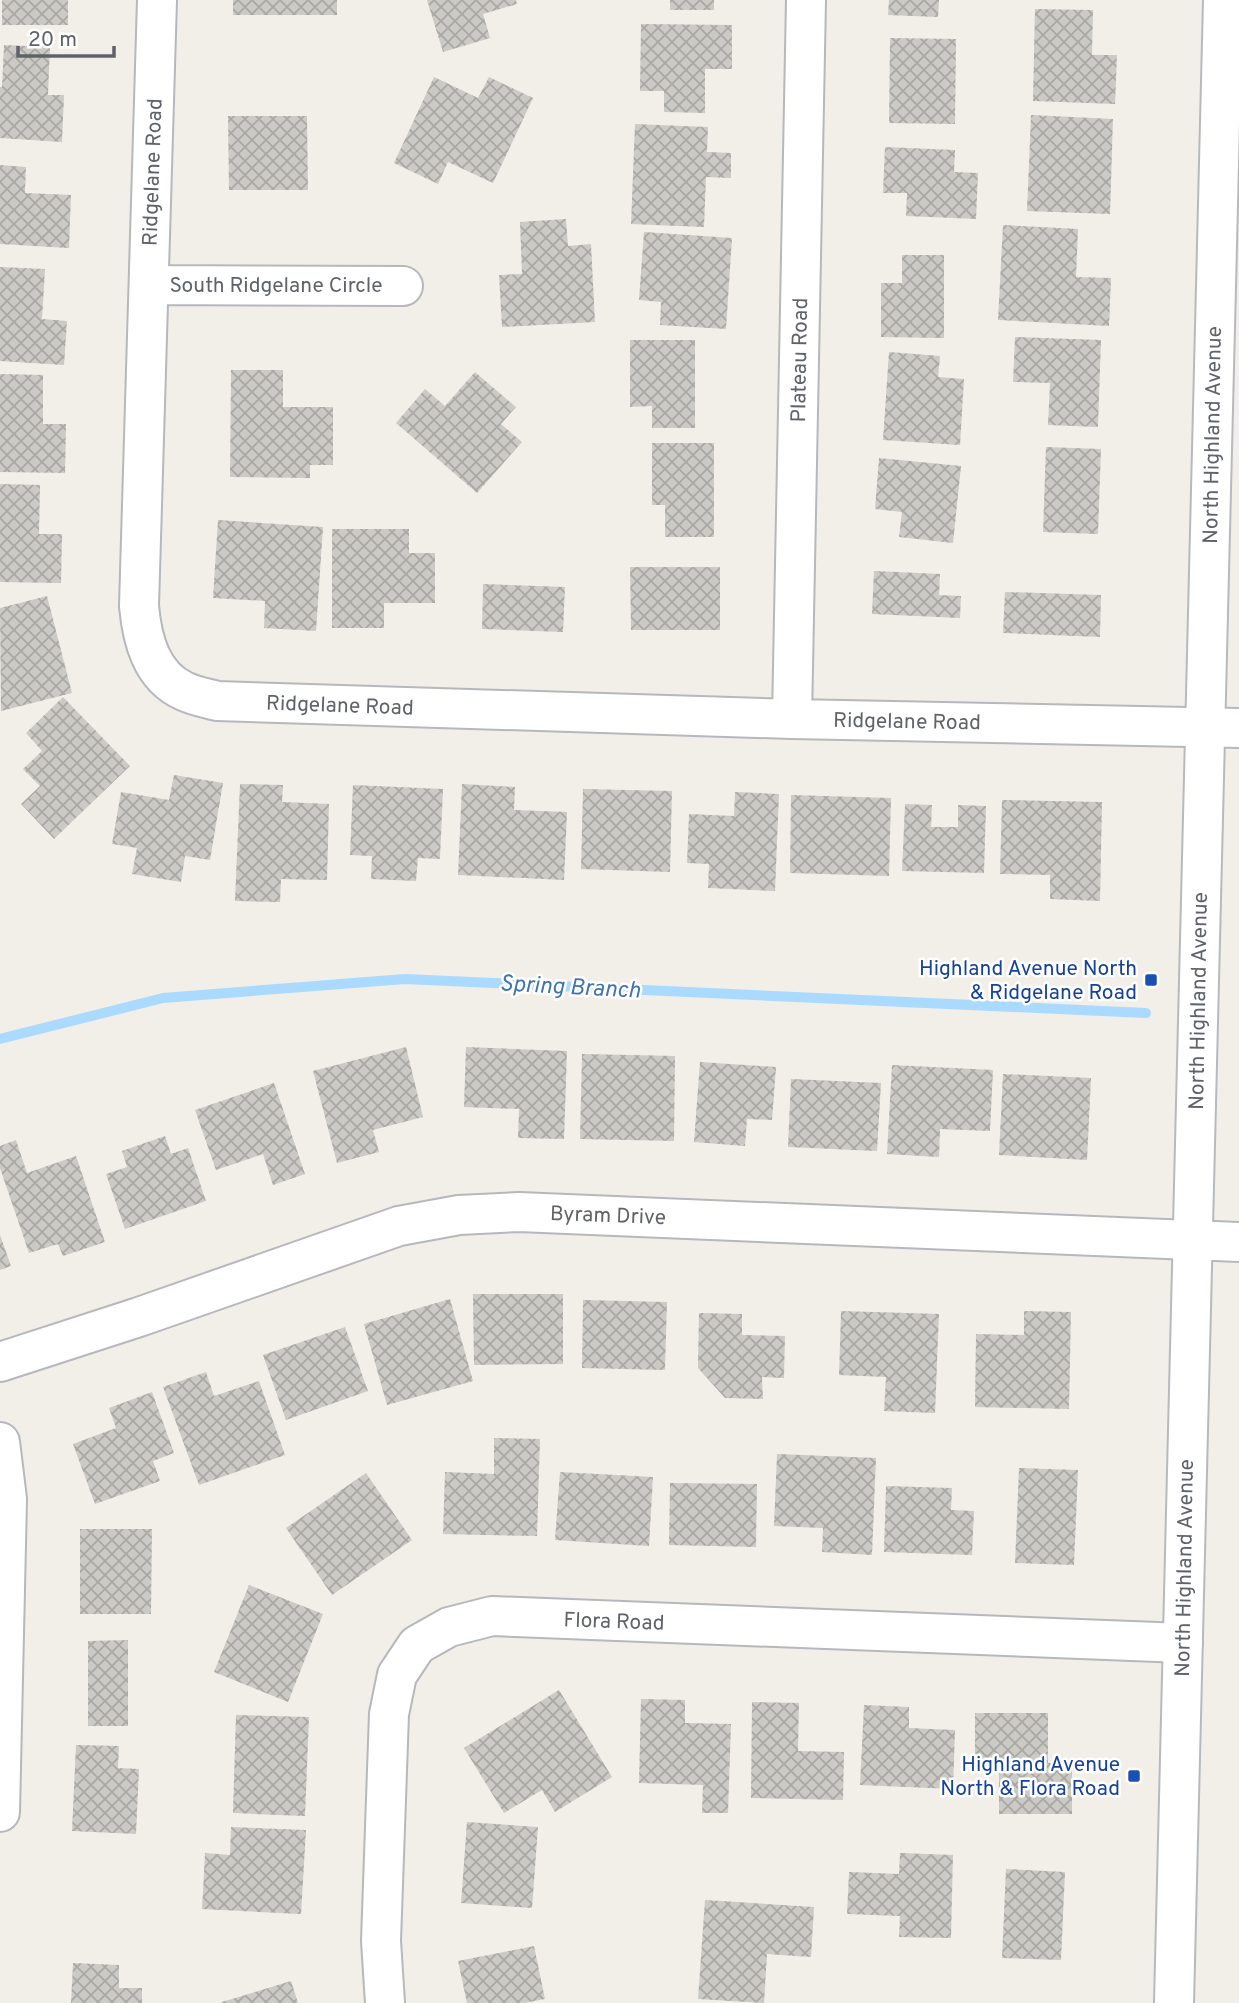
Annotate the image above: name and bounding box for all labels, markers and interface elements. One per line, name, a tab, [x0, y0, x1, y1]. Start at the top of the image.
scale bar	[18, 14, 114, 58]
text: 20 m	[28, 27, 77, 54]
street label: Ridgelane Road	[137, 98, 170, 246]
street label: South Ridgelane Circle	[169, 273, 383, 300]
street label: Plateau Road	[786, 297, 815, 423]
street label: North Highland Avenue	[1198, 326, 1229, 544]
street label: Ridgelane Road	[266, 690, 414, 723]
street label: Ridgelane Road	[833, 708, 981, 737]
street label: North Highland Avenue	[1184, 892, 1215, 1110]
place label: Highland Avenue North & Ridgelane Road	[919, 956, 1137, 1007]
water label: Spring Branch	[499, 970, 642, 1007]
marker: Highland Avenue North & Ridgelane Road	[1143, 972, 1159, 988]
street label: Byram Drive	[549, 1201, 666, 1232]
street label: North Highland Avenue	[1170, 1459, 1201, 1677]
street label: Flora Road	[563, 1607, 665, 1638]
place label: Highland Avenue North & Flora Road	[940, 1752, 1120, 1803]
marker: Highland Avenue North & Flora Road	[1126, 1768, 1142, 1784]

